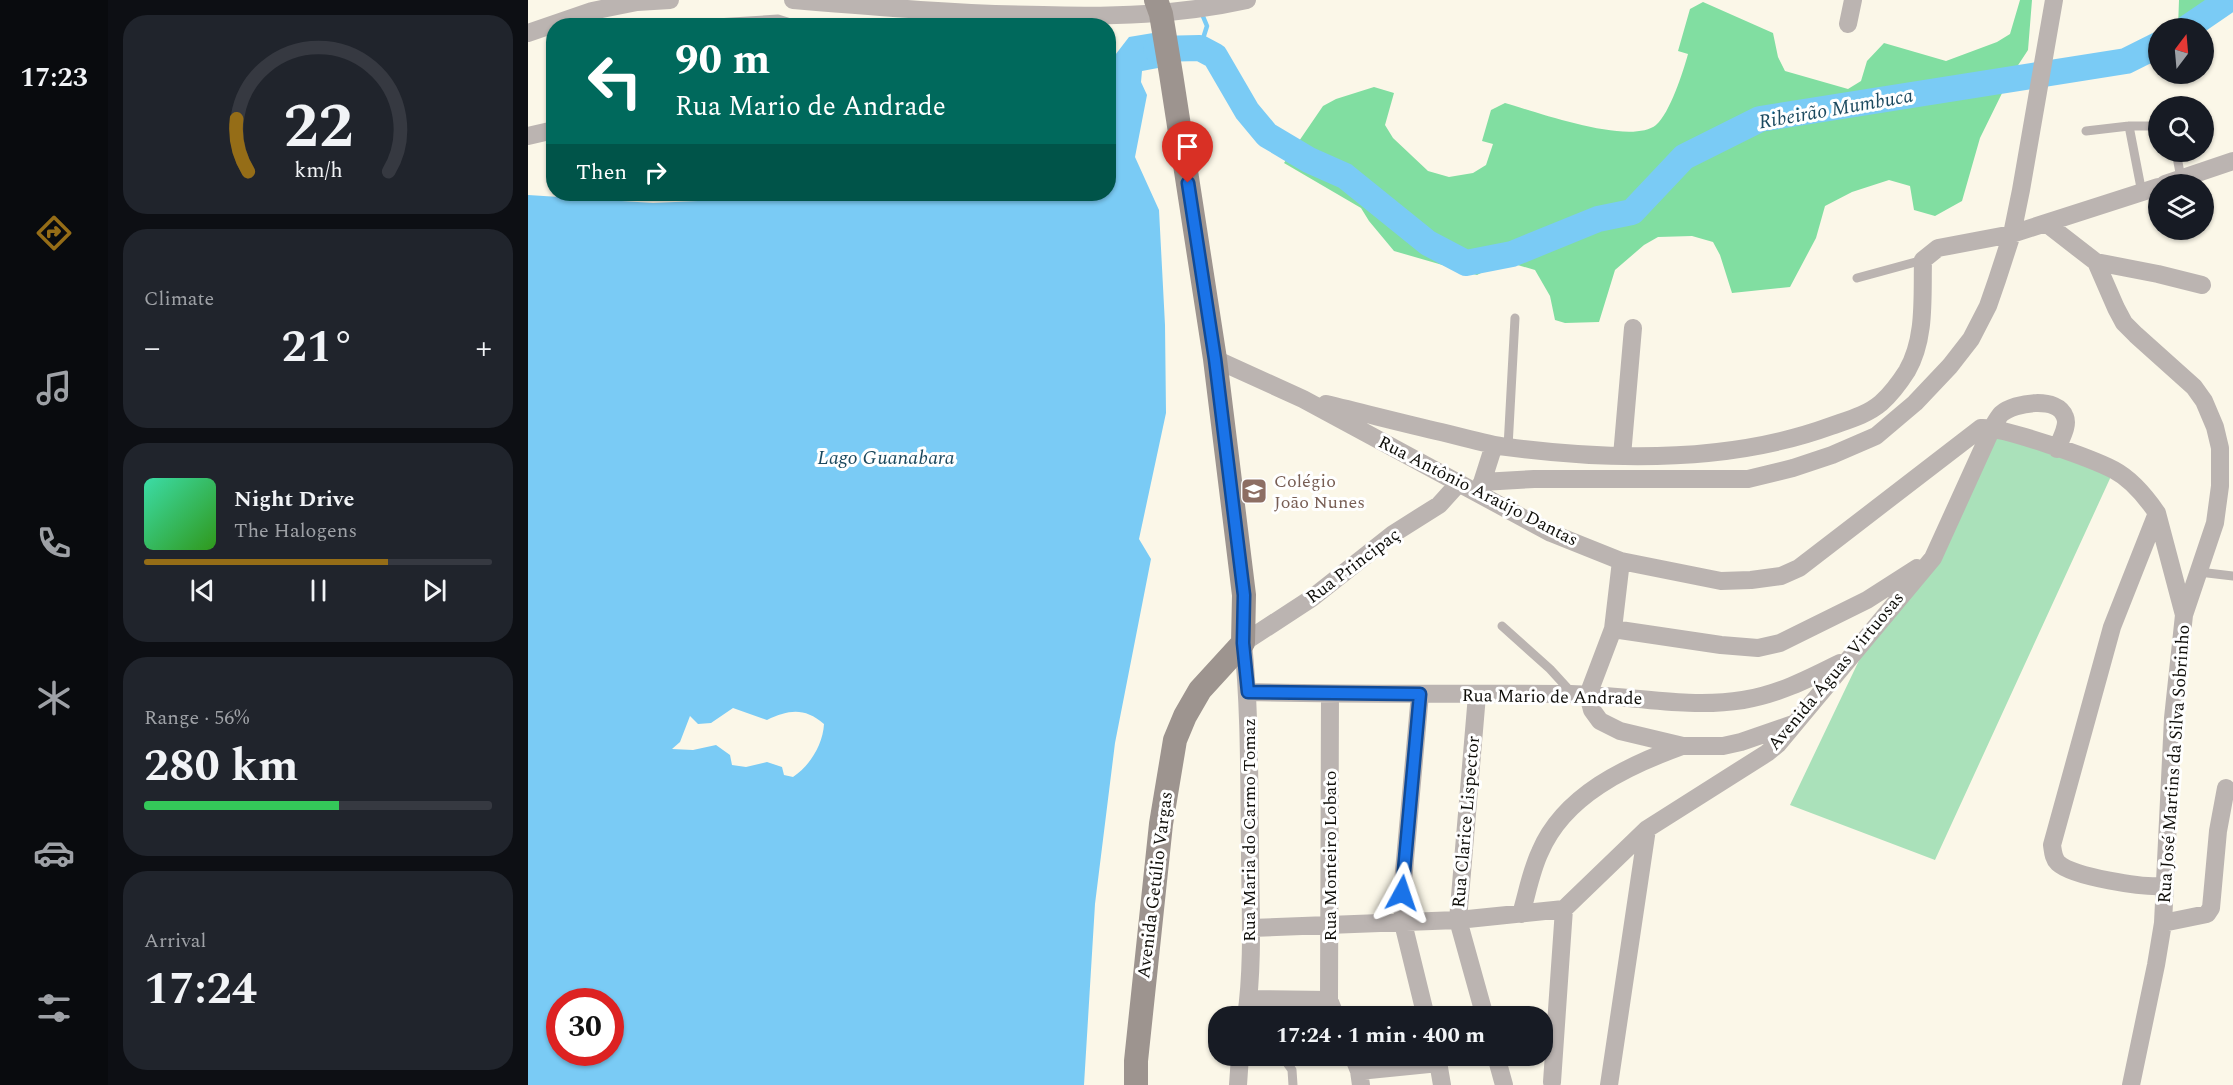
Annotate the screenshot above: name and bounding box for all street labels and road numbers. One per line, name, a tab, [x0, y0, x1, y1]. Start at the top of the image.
street label: Rua Antônio Araújo Dantas	[1373, 429, 1583, 553]
street label: Rua Principaç	[1300, 522, 1406, 610]
street label: Avenida Águas Virtuosas	[1761, 586, 1911, 756]
street label: Rua José Martins da Silva Sobrinho	[2151, 624, 2197, 904]
street label: Rua Mario de Andrade	[1461, 682, 1643, 712]
street label: Rua Maria do Carmo Tomaz	[1236, 718, 1263, 942]
street label: Rua Clarice Lispector	[1445, 735, 1487, 909]
street label: Rua Monteiro Lobato	[1317, 771, 1344, 941]
street label: Avenida Getúlio Vargas	[1130, 790, 1180, 980]

